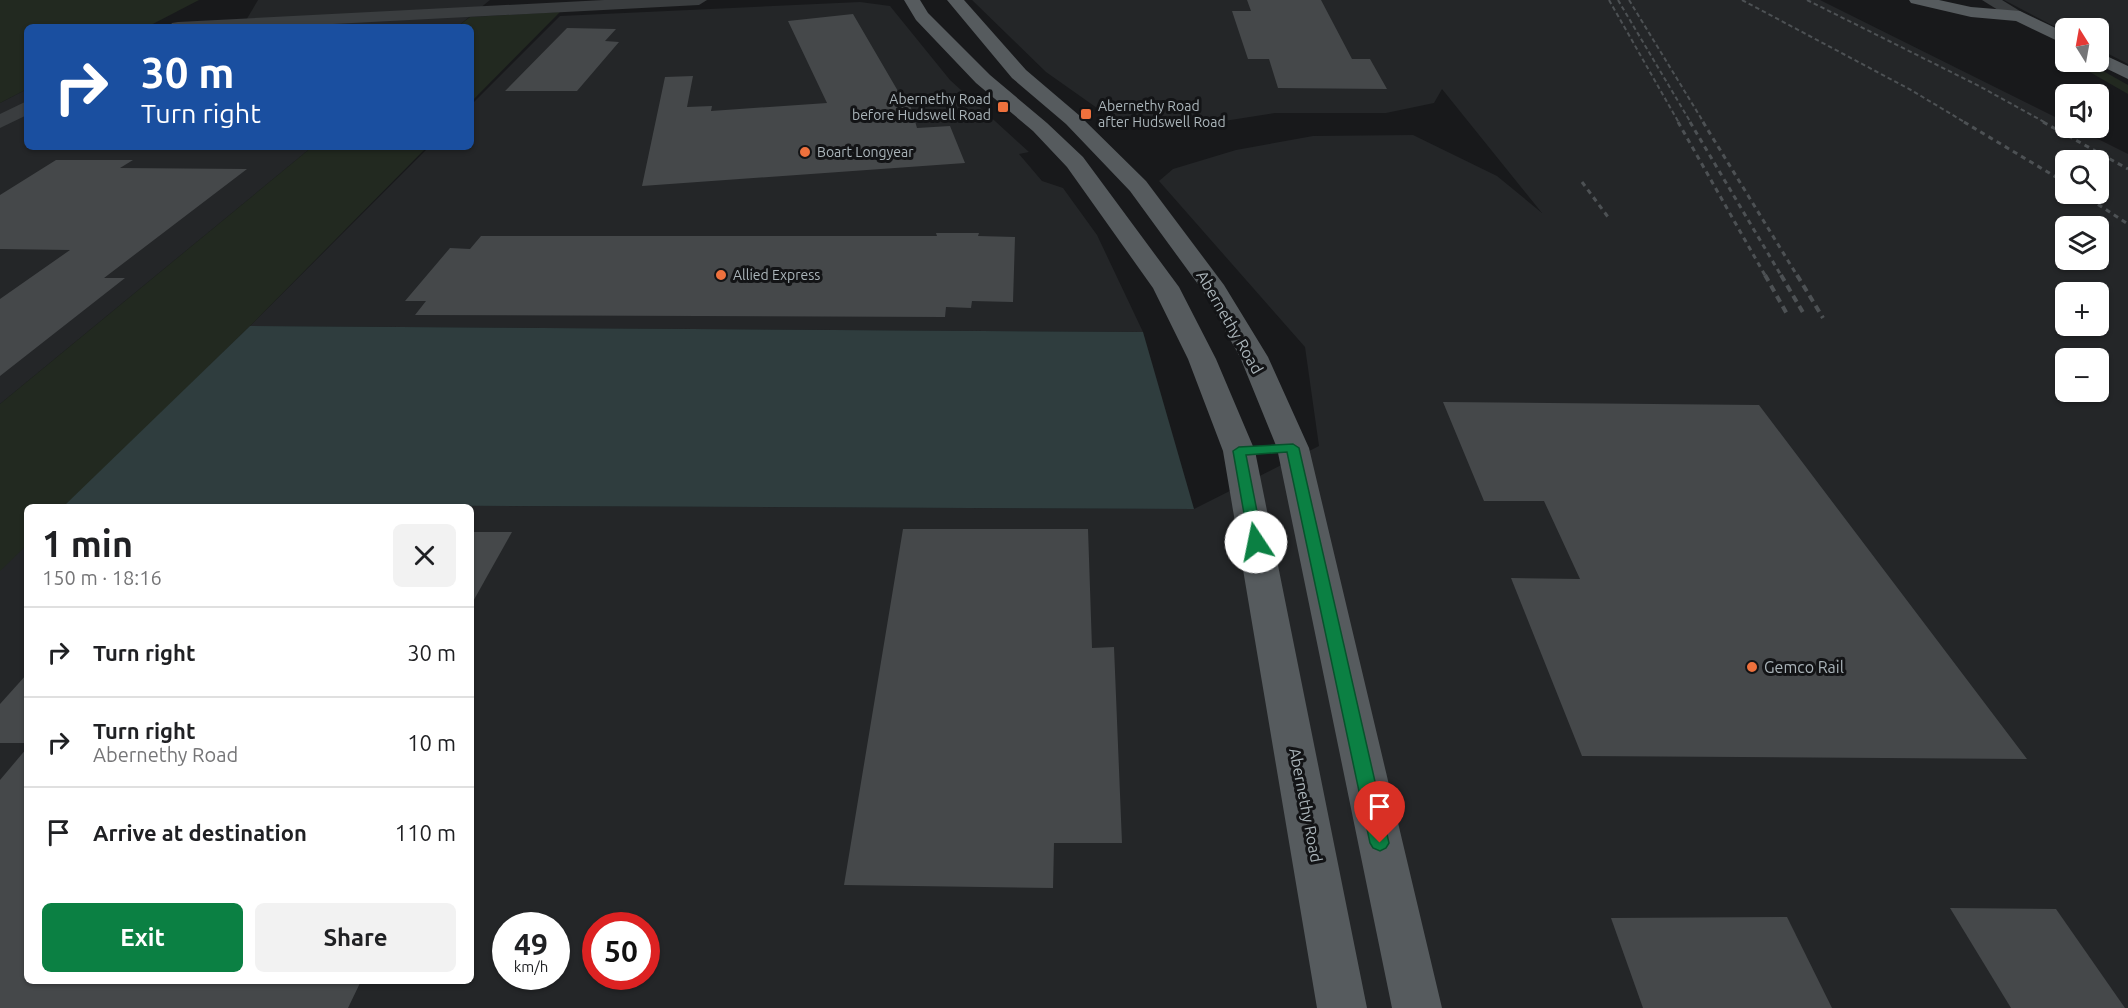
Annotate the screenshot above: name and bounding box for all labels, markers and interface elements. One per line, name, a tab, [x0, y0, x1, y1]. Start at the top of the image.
north arrow	[2055, 18, 2109, 72]
map controls	[2055, 18, 2109, 402]
icon: right	[42, 48, 120, 126]
text: 30 m	[141, 49, 235, 96]
button: sound	[2055, 84, 2109, 138]
place label: Abernethy Road before Hudswell Road	[852, 91, 991, 123]
text: Turn right	[141, 98, 261, 128]
place label: Abernethy Road after Hudswell Road	[1098, 98, 1226, 130]
marker: Abernethy Road before Hudswell Road	[996, 100, 1010, 114]
marker: Abernethy Road after Hudswell Road	[1079, 107, 1093, 121]
place label: Boart Longyear	[817, 144, 914, 160]
marker: Boart Longyear	[798, 145, 812, 159]
button: search	[2055, 150, 2109, 204]
button: layers	[2055, 216, 2109, 270]
place label: Allied Express	[733, 267, 820, 283]
street label: Abernethy Road	[1193, 267, 1267, 377]
marker: Allied Express	[714, 268, 728, 282]
button: +	[2055, 282, 2109, 336]
button: −	[2055, 348, 2109, 402]
position arrow	[1224, 510, 1288, 574]
text: 1 min	[42, 523, 133, 564]
button: close	[393, 524, 456, 587]
text: 150 m · 18:16	[42, 566, 162, 589]
icon: right	[42, 636, 75, 669]
text: Turn right	[93, 640, 195, 665]
text: 30 m	[407, 640, 456, 665]
place label: Gemco Rail	[1764, 658, 1844, 676]
marker: Gemco Rail	[1745, 660, 1759, 674]
text: Turn right	[93, 718, 195, 743]
icon: right	[42, 726, 75, 759]
text: 10 m	[407, 730, 456, 755]
text: Abernethy Road	[93, 743, 238, 766]
street label: Abernethy Road	[1286, 746, 1326, 864]
pin	[1354, 781, 1405, 843]
icon: arrive	[1363, 790, 1396, 823]
icon: arrive	[42, 816, 75, 849]
text: Arrive at destination	[93, 820, 307, 845]
text: 110 m	[395, 820, 456, 845]
button: Exit	[42, 903, 243, 972]
button: Share	[255, 903, 456, 972]
speed limit sign: 50	[582, 912, 660, 990]
text: 49	[514, 927, 548, 961]
text: km/h	[514, 958, 548, 975]

